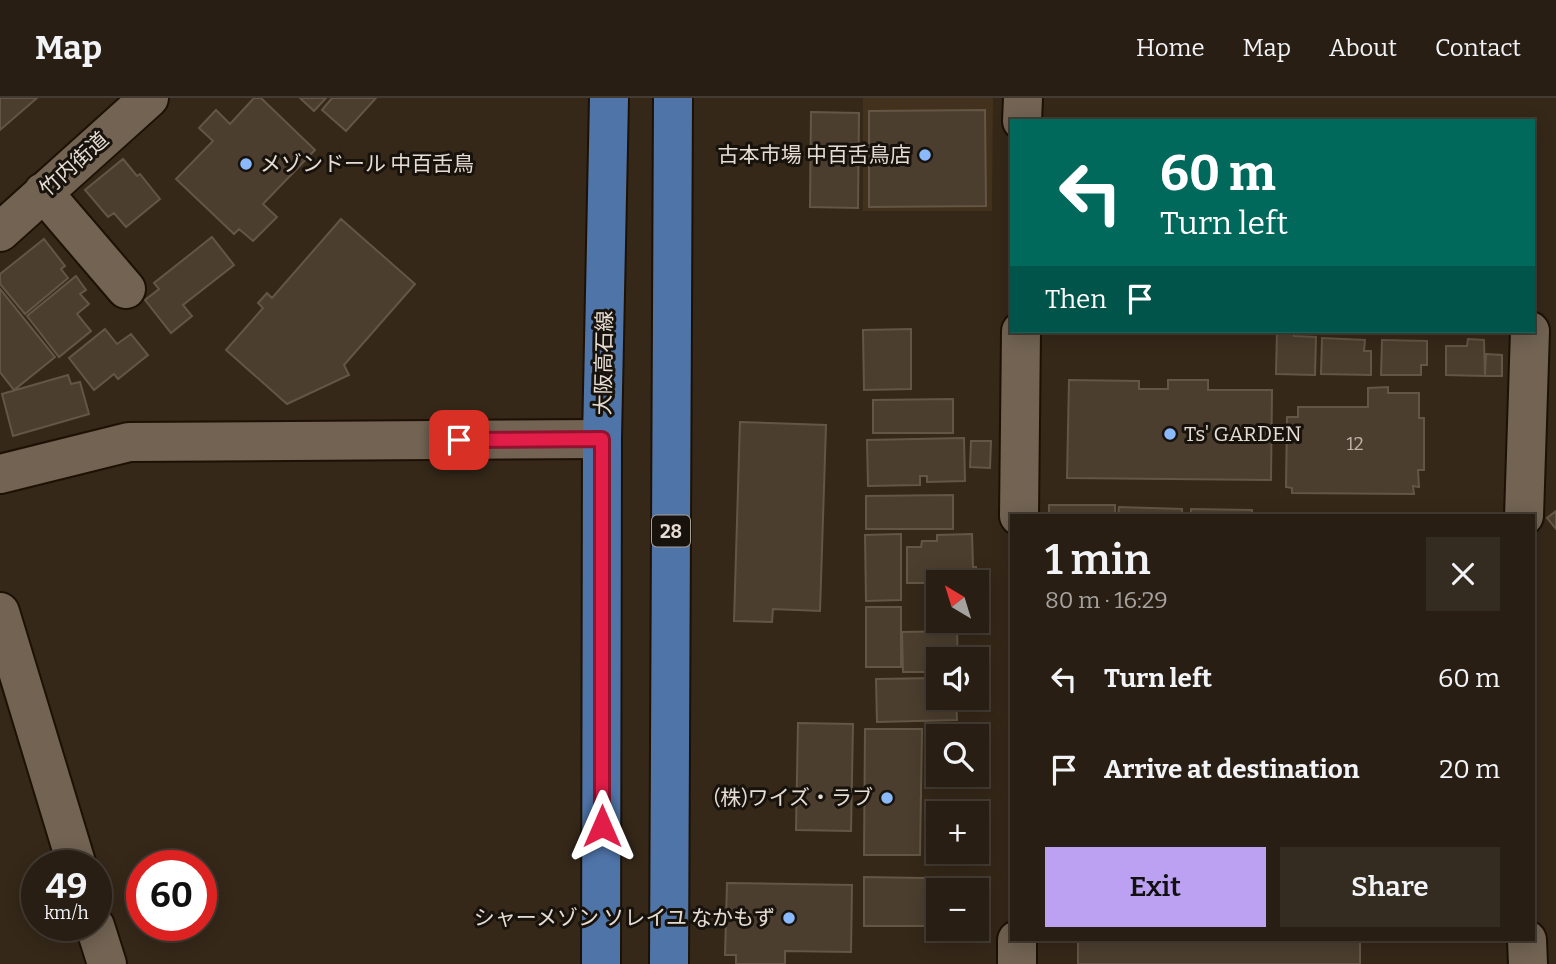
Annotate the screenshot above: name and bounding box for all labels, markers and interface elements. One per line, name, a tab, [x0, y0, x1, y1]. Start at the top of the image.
text: Map	[35, 28, 102, 68]
text: Home	[1136, 34, 1205, 62]
text: Map	[1243, 34, 1291, 62]
text: About	[1329, 34, 1397, 62]
text: Contact	[1435, 34, 1521, 62]
street label: 竹内街道	[34, 126, 114, 202]
place label: 古本市場 中百舌鳥店	[718, 142, 911, 168]
text: 60 m	[1160, 144, 1276, 203]
marker: 古本市場 中百舌鳥店	[917, 147, 933, 163]
icon: left	[1045, 147, 1136, 238]
place label: メゾンドール 中百舌鳥	[260, 151, 474, 177]
marker: メゾンドール 中百舌鳥	[238, 156, 254, 172]
text: Turn left	[1160, 204, 1288, 242]
icon: arrive	[1121, 280, 1159, 318]
text: Then	[1045, 284, 1107, 315]
street label: 大阪高石線	[590, 310, 618, 416]
pin	[429, 410, 489, 470]
icon: arrive	[440, 421, 478, 459]
place label: Ts' GARDEN	[1184, 421, 1302, 447]
marker: Ts' GARDEN	[1162, 426, 1178, 442]
house number: 12	[1346, 433, 1364, 455]
road number: 28	[652, 516, 690, 546]
text: 1 min	[1045, 535, 1151, 585]
button: close	[1426, 537, 1500, 611]
north arrow	[926, 570, 989, 634]
map controls	[926, 570, 989, 941]
text: 80 m · 16:29	[1045, 586, 1168, 614]
button: sound	[926, 647, 989, 710]
icon: left	[1045, 660, 1083, 698]
text: Turn left	[1104, 663, 1212, 694]
text: 60 m	[1438, 663, 1500, 694]
button: search	[926, 724, 989, 787]
icon: arrive	[1045, 751, 1083, 789]
text: Arrive at destination	[1104, 754, 1359, 785]
text: 20 m	[1439, 754, 1500, 785]
place label: (株)ワイズ・ラブ	[714, 785, 873, 811]
position arrow	[565, 789, 639, 863]
marker: (株)ワイズ・ラブ	[879, 790, 895, 806]
button: +	[926, 801, 989, 864]
button: Exit	[1045, 847, 1266, 927]
button: Share	[1280, 847, 1500, 927]
speed limit sign: 60	[126, 850, 217, 941]
text: 49	[45, 865, 88, 907]
button: −	[926, 878, 989, 941]
text: km/h	[44, 902, 89, 924]
place label: シャーメゾン ソレイユ なかもず	[474, 905, 775, 931]
marker: シャーメゾン ソレイユ なかもず	[781, 910, 797, 926]

